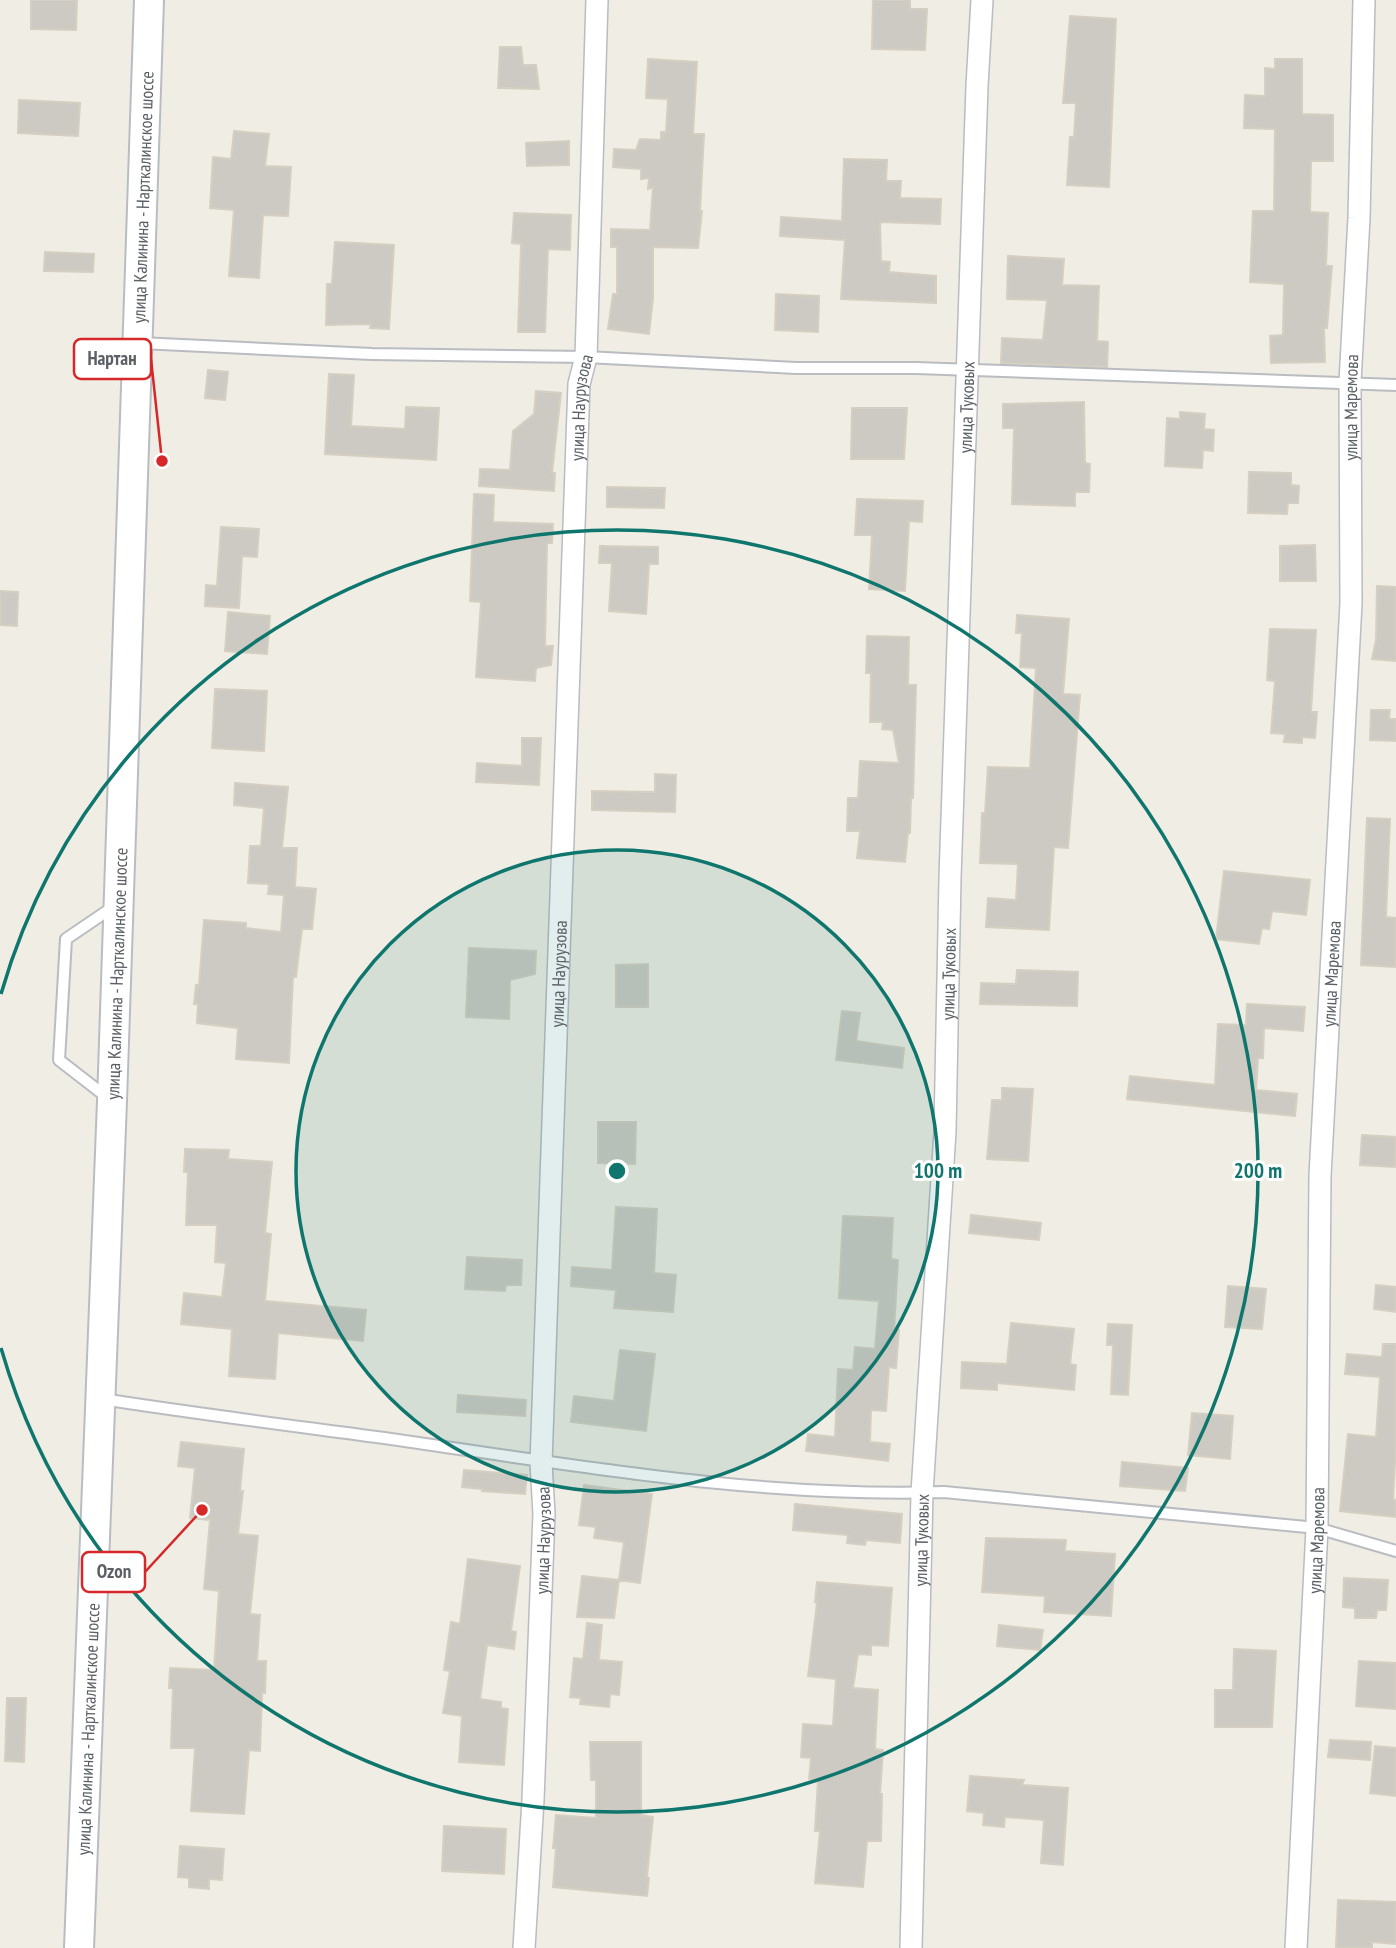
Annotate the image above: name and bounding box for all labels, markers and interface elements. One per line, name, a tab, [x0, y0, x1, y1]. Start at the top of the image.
street label: улица Калинина - Нарткалинское шоссе	[127, 71, 158, 324]
callout: Нартан	[74, 339, 151, 379]
text: Нартан	[87, 346, 137, 370]
street label: улица Наурузова	[565, 352, 598, 461]
street label: улица Маремова	[1338, 354, 1363, 461]
street label: улица Туковых	[953, 360, 979, 454]
street label: улица Калинина - Нарткалинское шоссе	[101, 847, 132, 1100]
street label: улица Наурузова	[545, 920, 572, 1028]
street label: улица Маремова	[1317, 920, 1345, 1028]
street label: улица Туковых	[936, 927, 961, 1020]
text: 100 m	[914, 1157, 962, 1184]
text: 200 m	[1234, 1157, 1282, 1184]
centre of rings	[605, 1159, 629, 1183]
street label: улица Наурузова	[529, 1486, 556, 1595]
street label: улица Маремова	[1302, 1487, 1329, 1594]
street label: улица Туковых	[908, 1493, 933, 1587]
callout: Ozon	[82, 1552, 145, 1592]
text: Ozon	[97, 1559, 131, 1583]
street label: улица Калинина - Нарткалинское шоссе	[71, 1603, 104, 1856]

